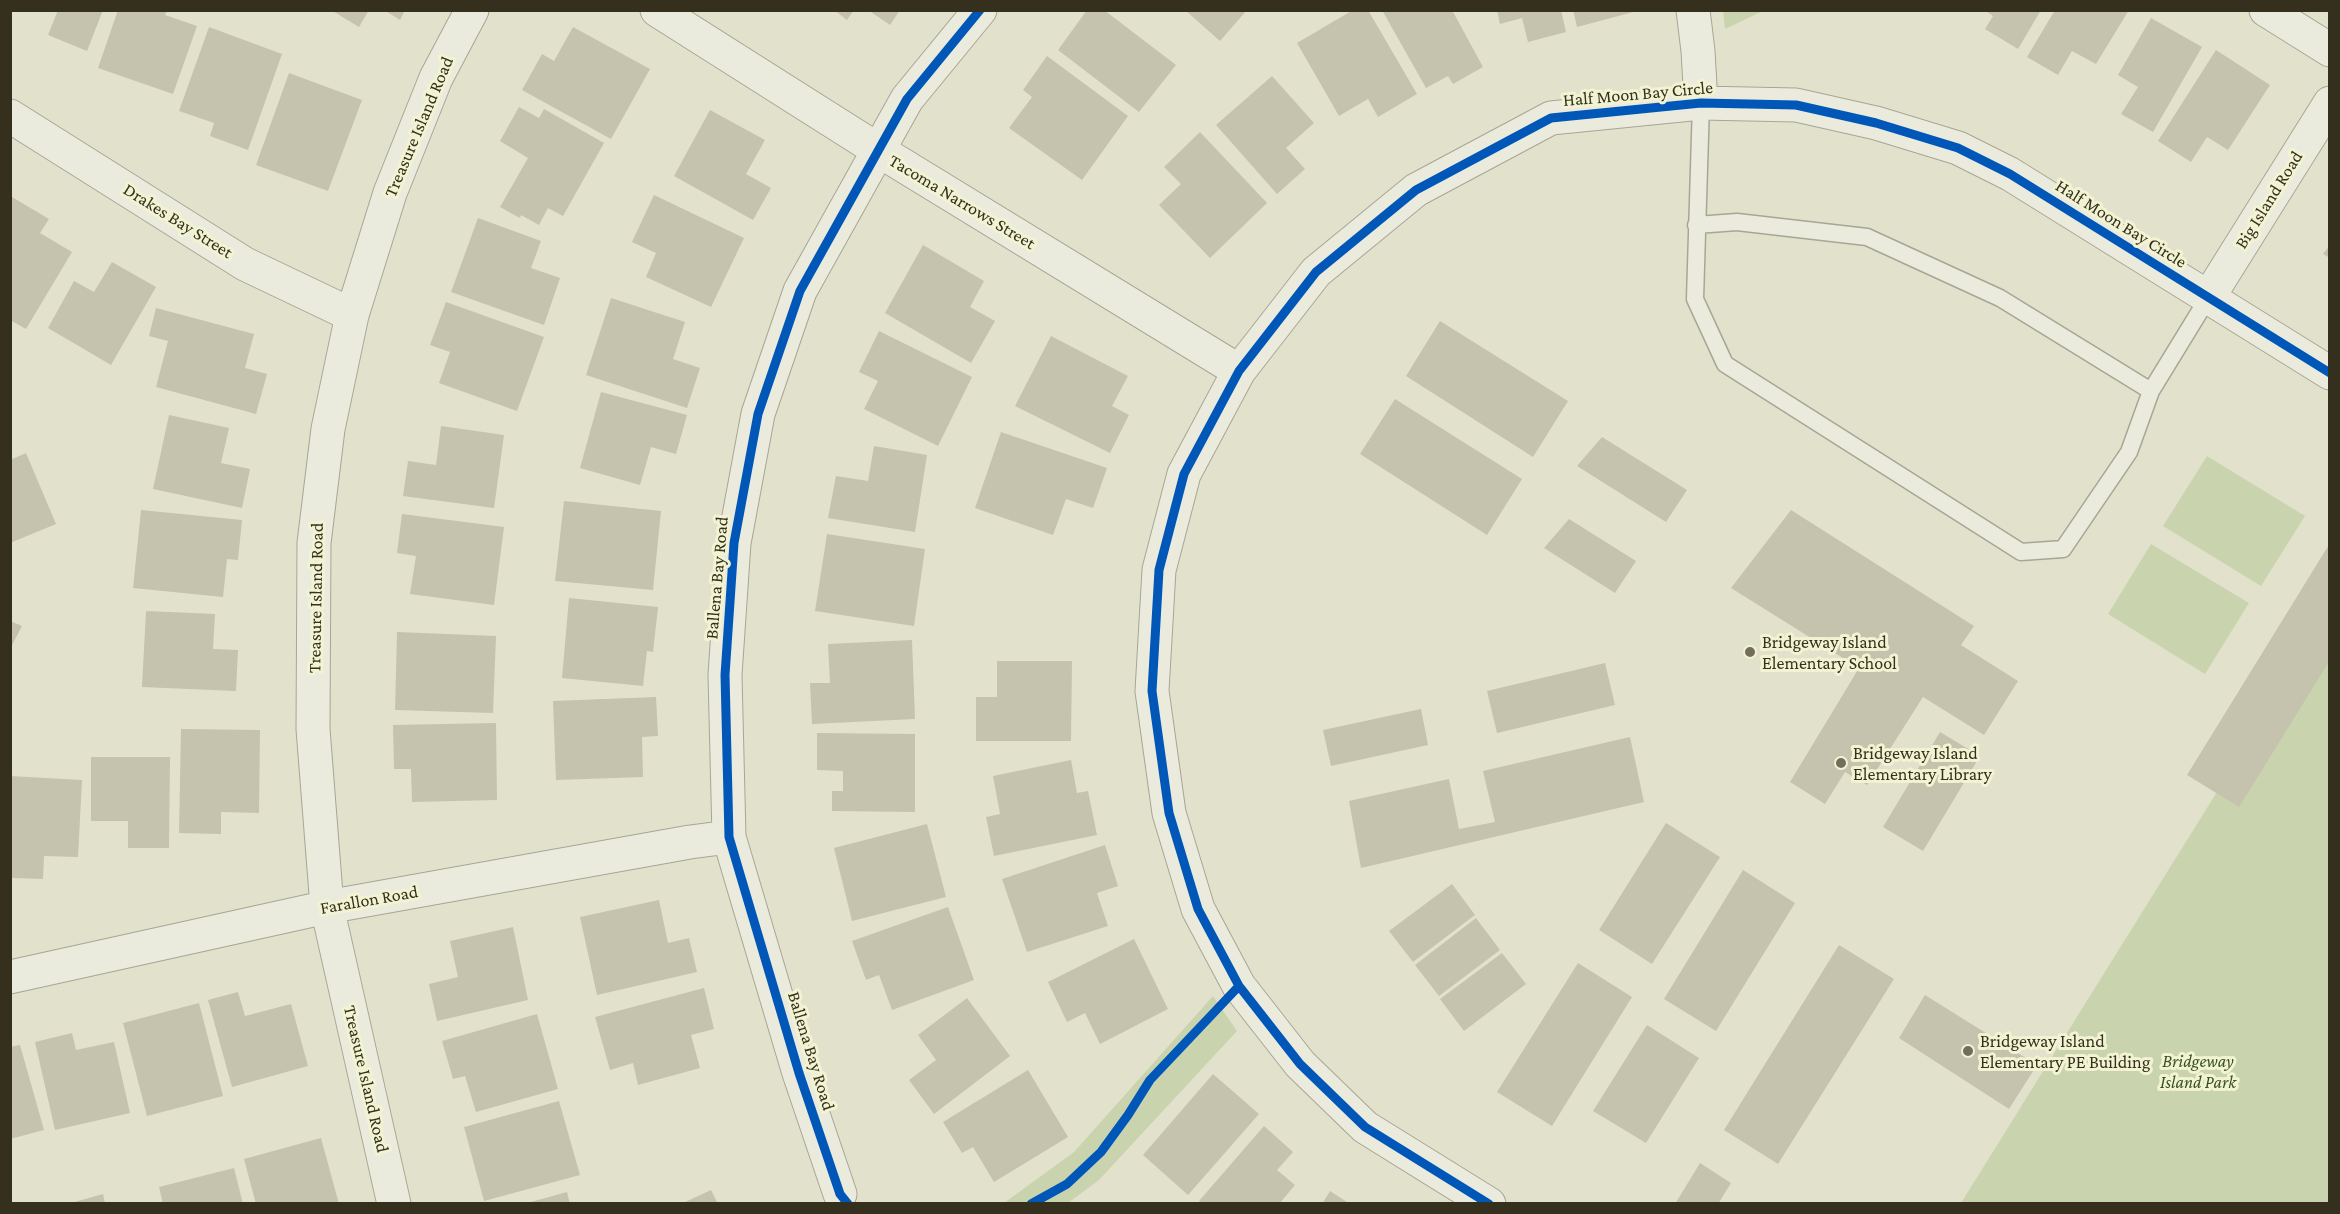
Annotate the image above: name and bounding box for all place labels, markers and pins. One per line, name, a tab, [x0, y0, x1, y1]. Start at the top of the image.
place label: Bridgeway Island Elementary School	[1762, 631, 1897, 674]
marker: Bridgeway Island Elementary School	[1743, 645, 1757, 659]
place label: Bridgeway Island Elementary Library	[1853, 742, 1992, 784]
marker: Bridgeway Island Elementary Library	[1834, 756, 1848, 770]
place label: Bridgeway Island Elementary PE Building	[1980, 1030, 2150, 1072]
marker: Bridgeway Island Elementary PE Building	[1961, 1044, 1975, 1058]

